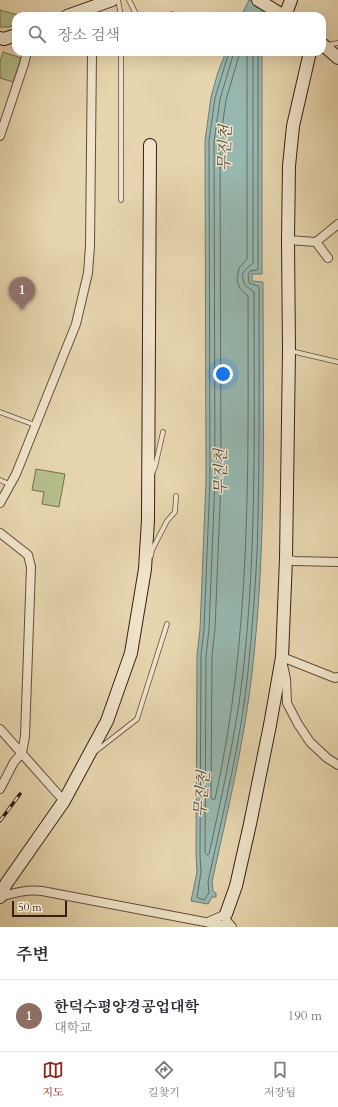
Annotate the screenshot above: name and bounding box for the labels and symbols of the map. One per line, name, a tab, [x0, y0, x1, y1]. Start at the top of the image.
water label: 무진천	[213, 123, 237, 172]
pin: 1	[9, 277, 35, 310]
your location	[213, 364, 233, 384]
water label: 무진천	[210, 447, 232, 495]
water label: 무진천	[189, 768, 215, 818]
scale bar	[12, 899, 67, 918]

